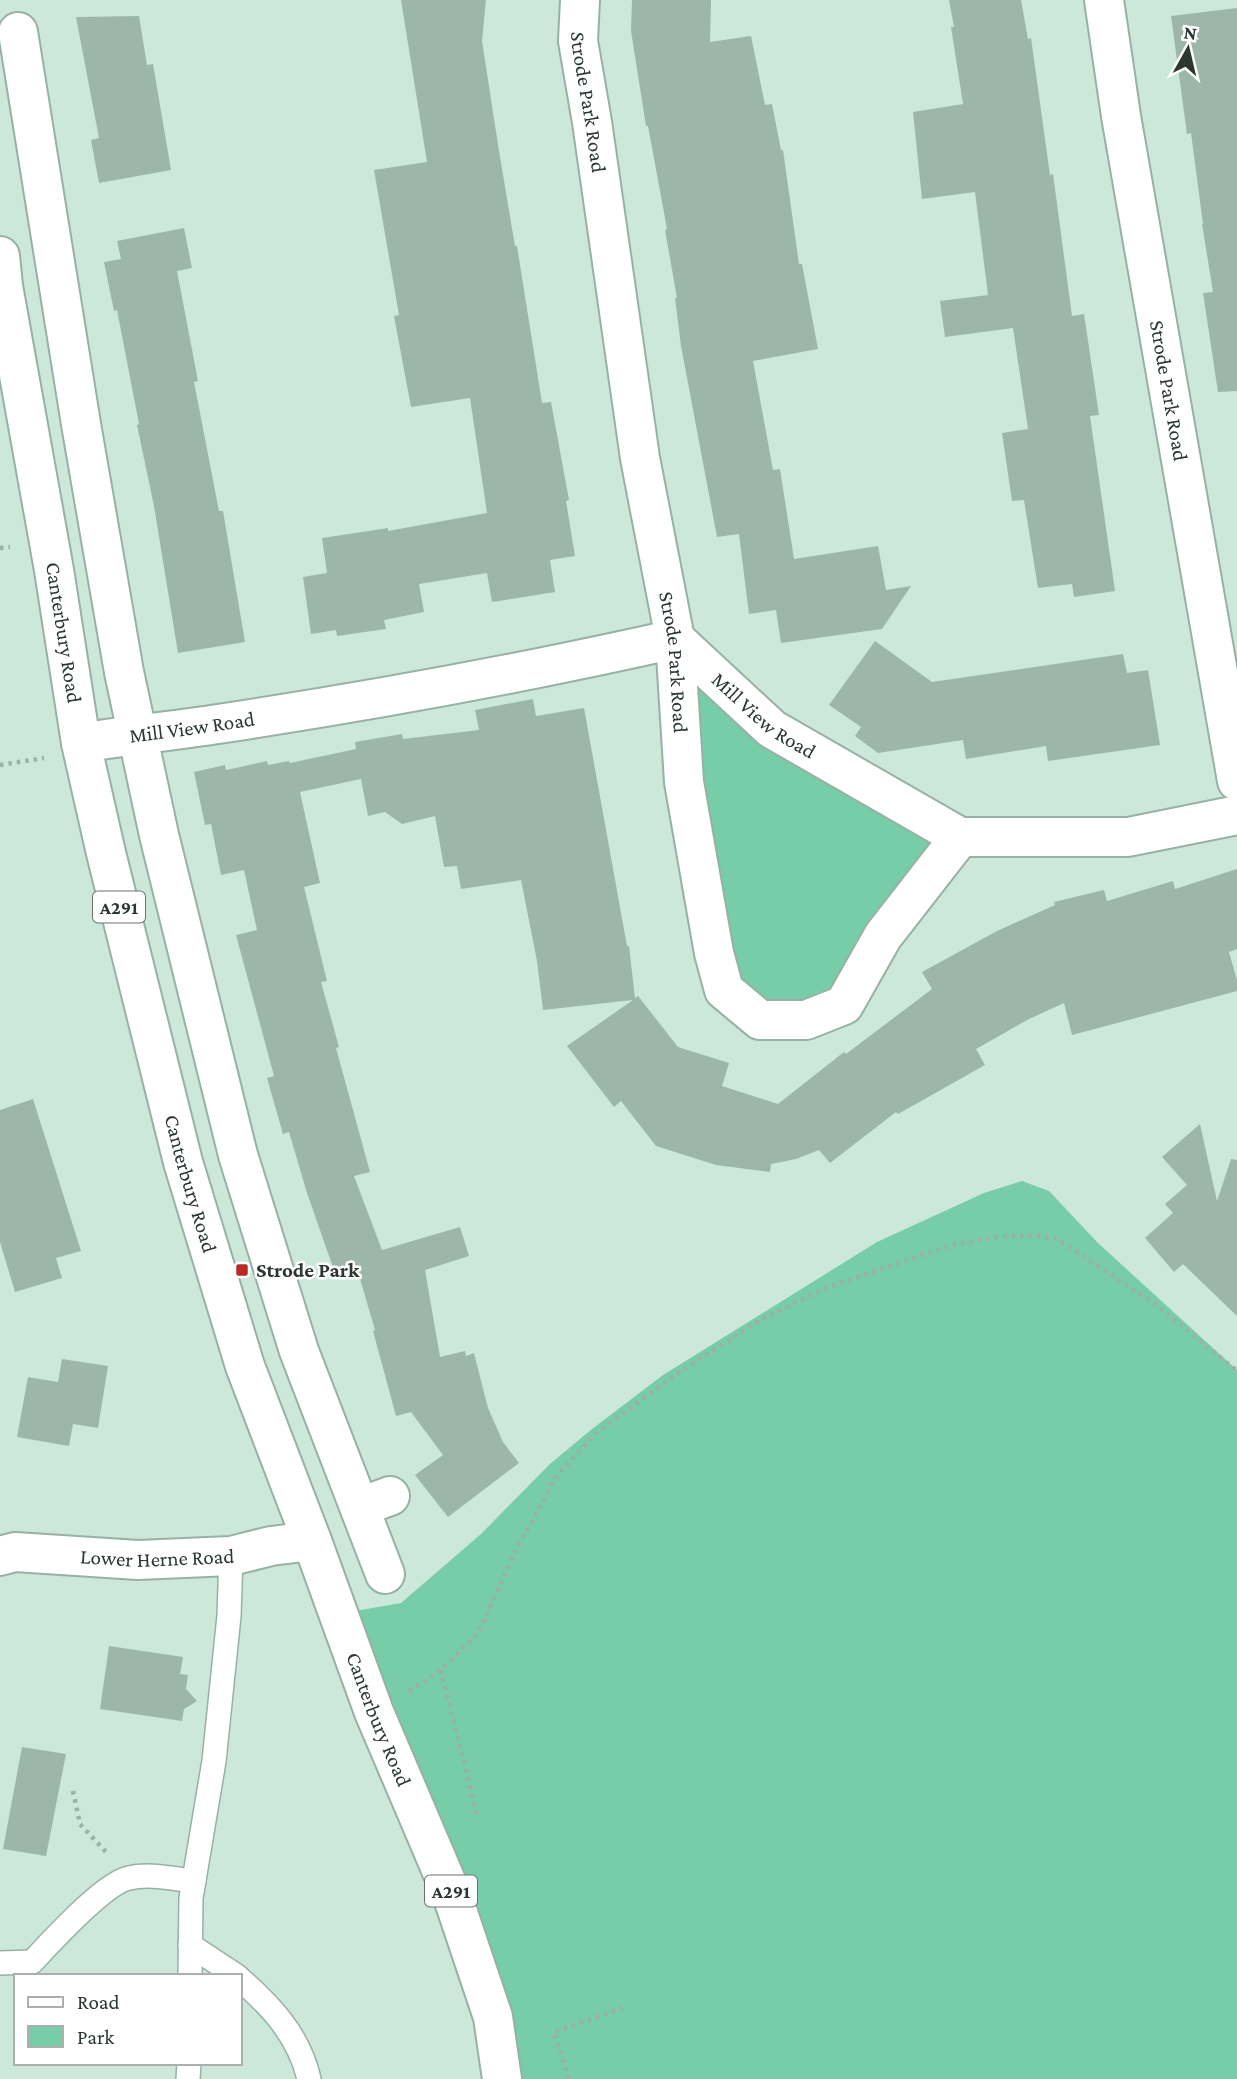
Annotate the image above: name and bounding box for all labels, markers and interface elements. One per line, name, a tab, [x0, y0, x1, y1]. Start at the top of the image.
north arrow	[1153, 14, 1223, 84]
text: N	[1182, 21, 1198, 44]
street label: Strode Park Road	[566, 31, 611, 174]
street label: Strode Park Road	[1145, 318, 1193, 463]
street label: Canterbury Road	[41, 560, 87, 705]
street label: Strode Park Road	[654, 589, 693, 734]
street label: Mill View Road	[707, 667, 820, 764]
street label: Mill View Road	[128, 707, 256, 748]
road number: A291	[93, 892, 145, 923]
street label: Canterbury Road	[160, 1112, 222, 1256]
place label: Strode Park	[256, 1258, 360, 1282]
marker: Strode Park	[234, 1262, 250, 1278]
street label: Lower Herne Road	[79, 1544, 235, 1572]
street label: Canterbury Road	[341, 1649, 416, 1790]
road number: A291	[425, 1876, 477, 1907]
legend	[14, 1974, 242, 2065]
text: Road	[77, 1990, 120, 2014]
text: Park	[77, 2025, 114, 2049]

